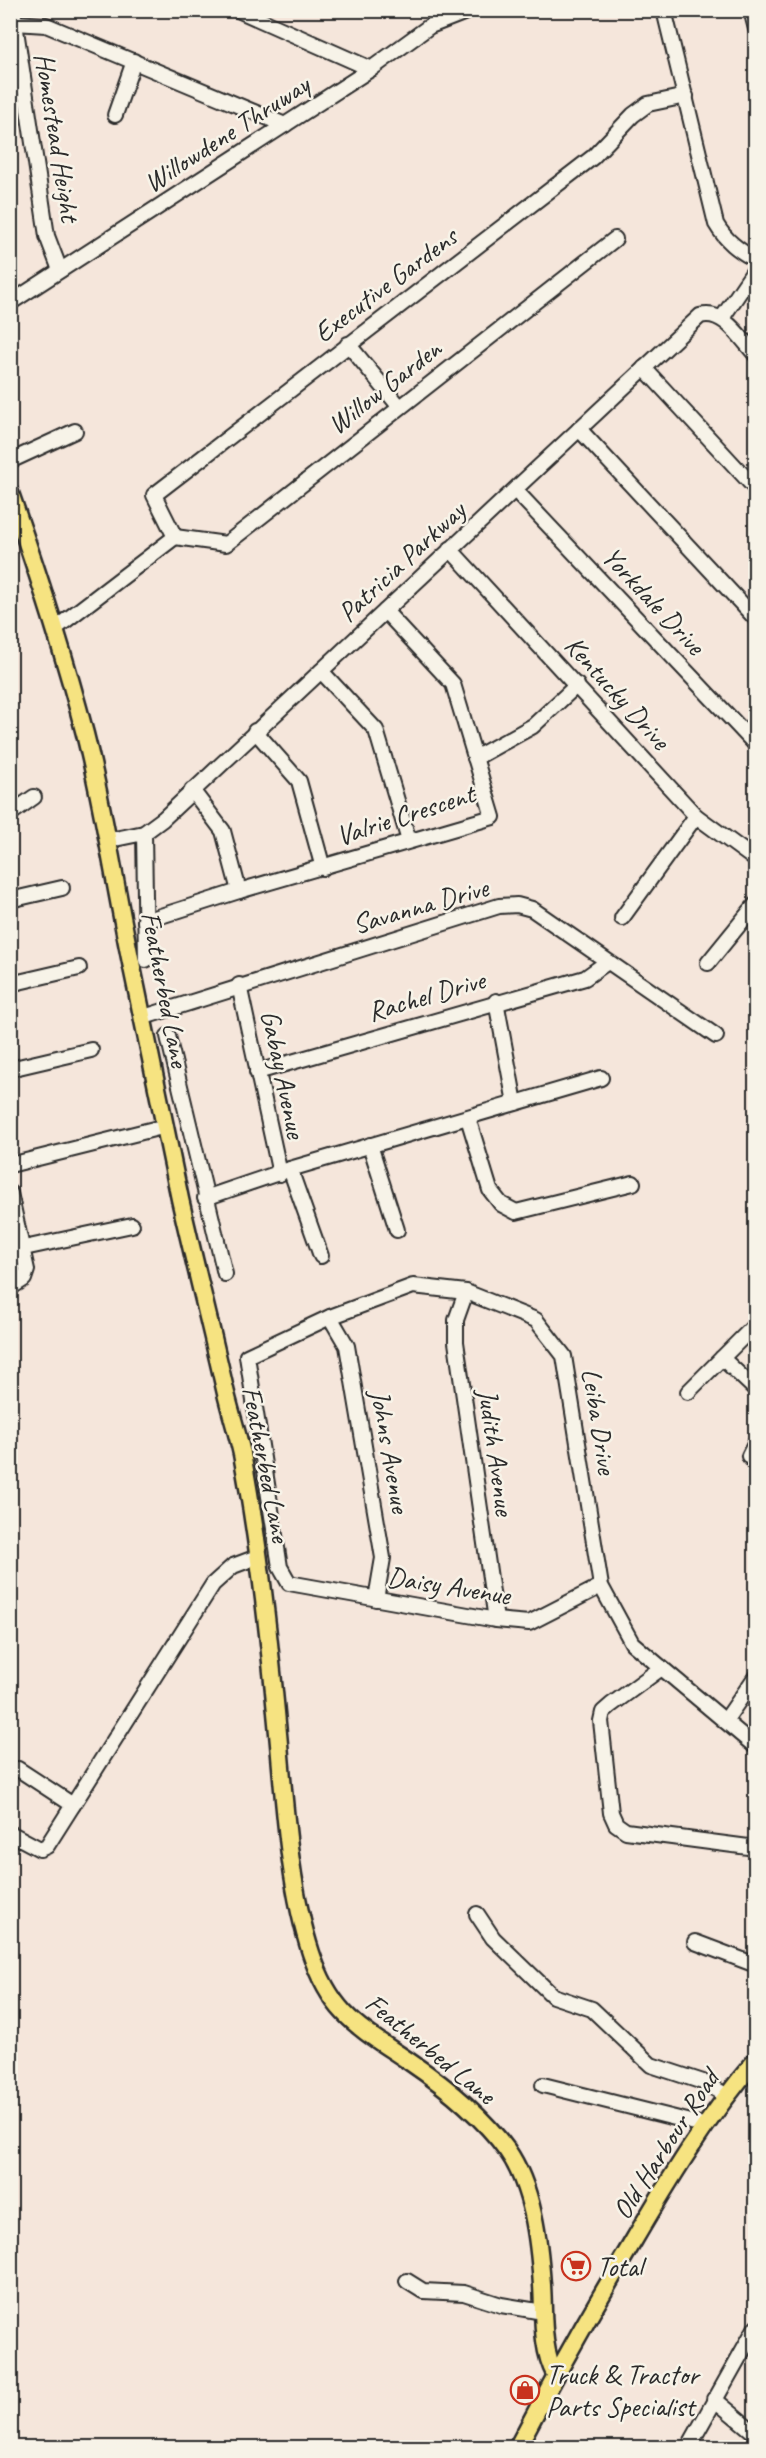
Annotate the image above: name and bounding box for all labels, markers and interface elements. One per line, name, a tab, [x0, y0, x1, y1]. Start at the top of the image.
street label: Homestead Height	[27, 50, 89, 227]
street label: Willowdene Thruway	[137, 66, 318, 200]
street label: Executive Gardens	[307, 218, 466, 350]
street label: Willow Garden	[320, 330, 449, 442]
street label: Patricia Parkway	[330, 492, 474, 629]
street label: Yorkdale Drive	[595, 539, 714, 663]
street label: Kentucky Drive	[557, 628, 679, 758]
street label: Valrie Crescent	[332, 775, 481, 853]
street label: Savanna Drive	[348, 869, 494, 941]
street label: Featherbed Lane	[133, 908, 198, 1072]
street label: Rachel Drive	[363, 962, 491, 1029]
street label: Gabay Avenue	[253, 1007, 315, 1143]
street label: Leiba Drive	[574, 1366, 625, 1478]
street label: Featherbed Lane	[234, 1383, 299, 1547]
street label: Judith Avenue	[470, 1384, 523, 1520]
street label: Johns Avenue	[362, 1385, 419, 1517]
street label: Daisy Avenue	[385, 1559, 515, 1613]
street label: Featherbed Lane	[358, 1985, 504, 2113]
street label: Old Harbour Road	[604, 2060, 729, 2226]
place label: Total	[597, 2249, 648, 2284]
supermarket icon: Total	[560, 2250, 592, 2282]
place label: Truck & Tractor Parts Specialist	[546, 2357, 701, 2424]
shop icon: Truck & Tractor Parts Specialist	[509, 2374, 541, 2406]

